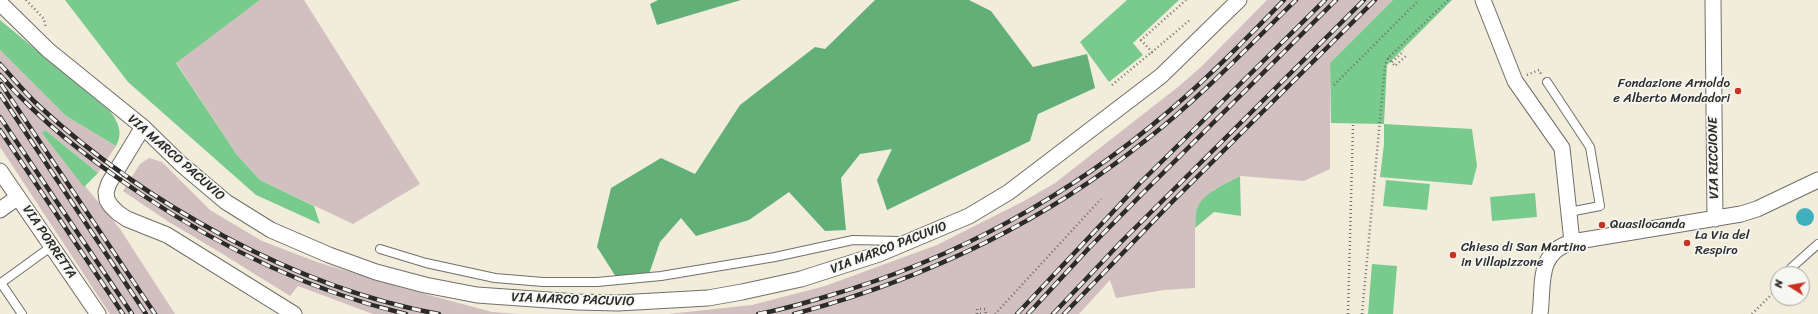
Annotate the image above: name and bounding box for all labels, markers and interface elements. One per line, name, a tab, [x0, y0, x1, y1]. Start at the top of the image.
place label: Fondazione Arnoldo e Alberto Mondadori	[1613, 76, 1730, 107]
marker: Fondazione Arnoldo e Alberto Mondadori	[1733, 86, 1743, 96]
street label: VIA MARCO PACUVIO	[124, 112, 228, 204]
street label: VIA RICCIONE	[1705, 117, 1723, 199]
street label: VIA PORRETTA	[19, 202, 79, 282]
place label: Quasilocanda	[1610, 217, 1685, 233]
street label: VIA MARCO PACUVIO	[829, 219, 949, 277]
marker: Quasilocanda	[1597, 220, 1607, 230]
place label: La Via del Respiro	[1695, 228, 1749, 259]
marker: La Via del Respiro	[1682, 238, 1692, 248]
place label: Chiesa di San Martino in Villapizzone	[1461, 240, 1586, 271]
marker: Chiesa di San Martino in Villapizzone	[1448, 250, 1458, 260]
north arrow	[1770, 266, 1810, 306]
text: N	[1769, 278, 1789, 289]
street label: VIA MARCO PACUVIO	[511, 290, 635, 310]

